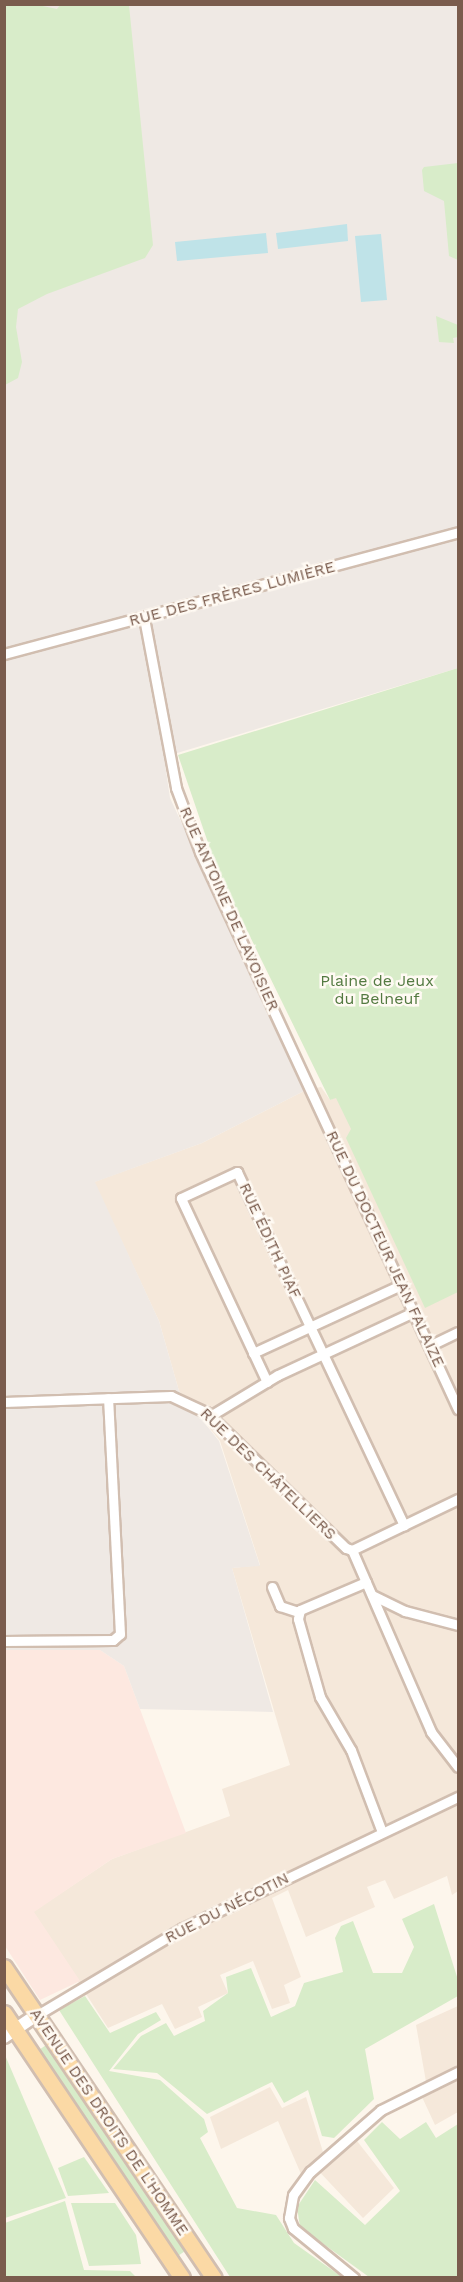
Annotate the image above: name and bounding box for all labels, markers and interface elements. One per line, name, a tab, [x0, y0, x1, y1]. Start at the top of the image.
street label: RUE DES FRÈRES LUMIÈRE	[127, 557, 337, 631]
street label: RUE ANTOINE DE LAVOISIER	[175, 804, 283, 1014]
park label: Plaine de Jeux du Belneuf	[320, 971, 434, 1009]
street label: RUE DU DOCTEUR JEAN FALAIZE	[322, 1128, 448, 1370]
street label: RUE ÉDITH PIAF	[235, 1180, 305, 1302]
street label: RUE DES CHÂTELLIERS	[196, 1404, 340, 1544]
street label: RUE DU NÉCOTIN	[162, 1868, 292, 1948]
street label: AVENUE DES DROITS DE L'HOMME	[26, 2005, 192, 2239]

